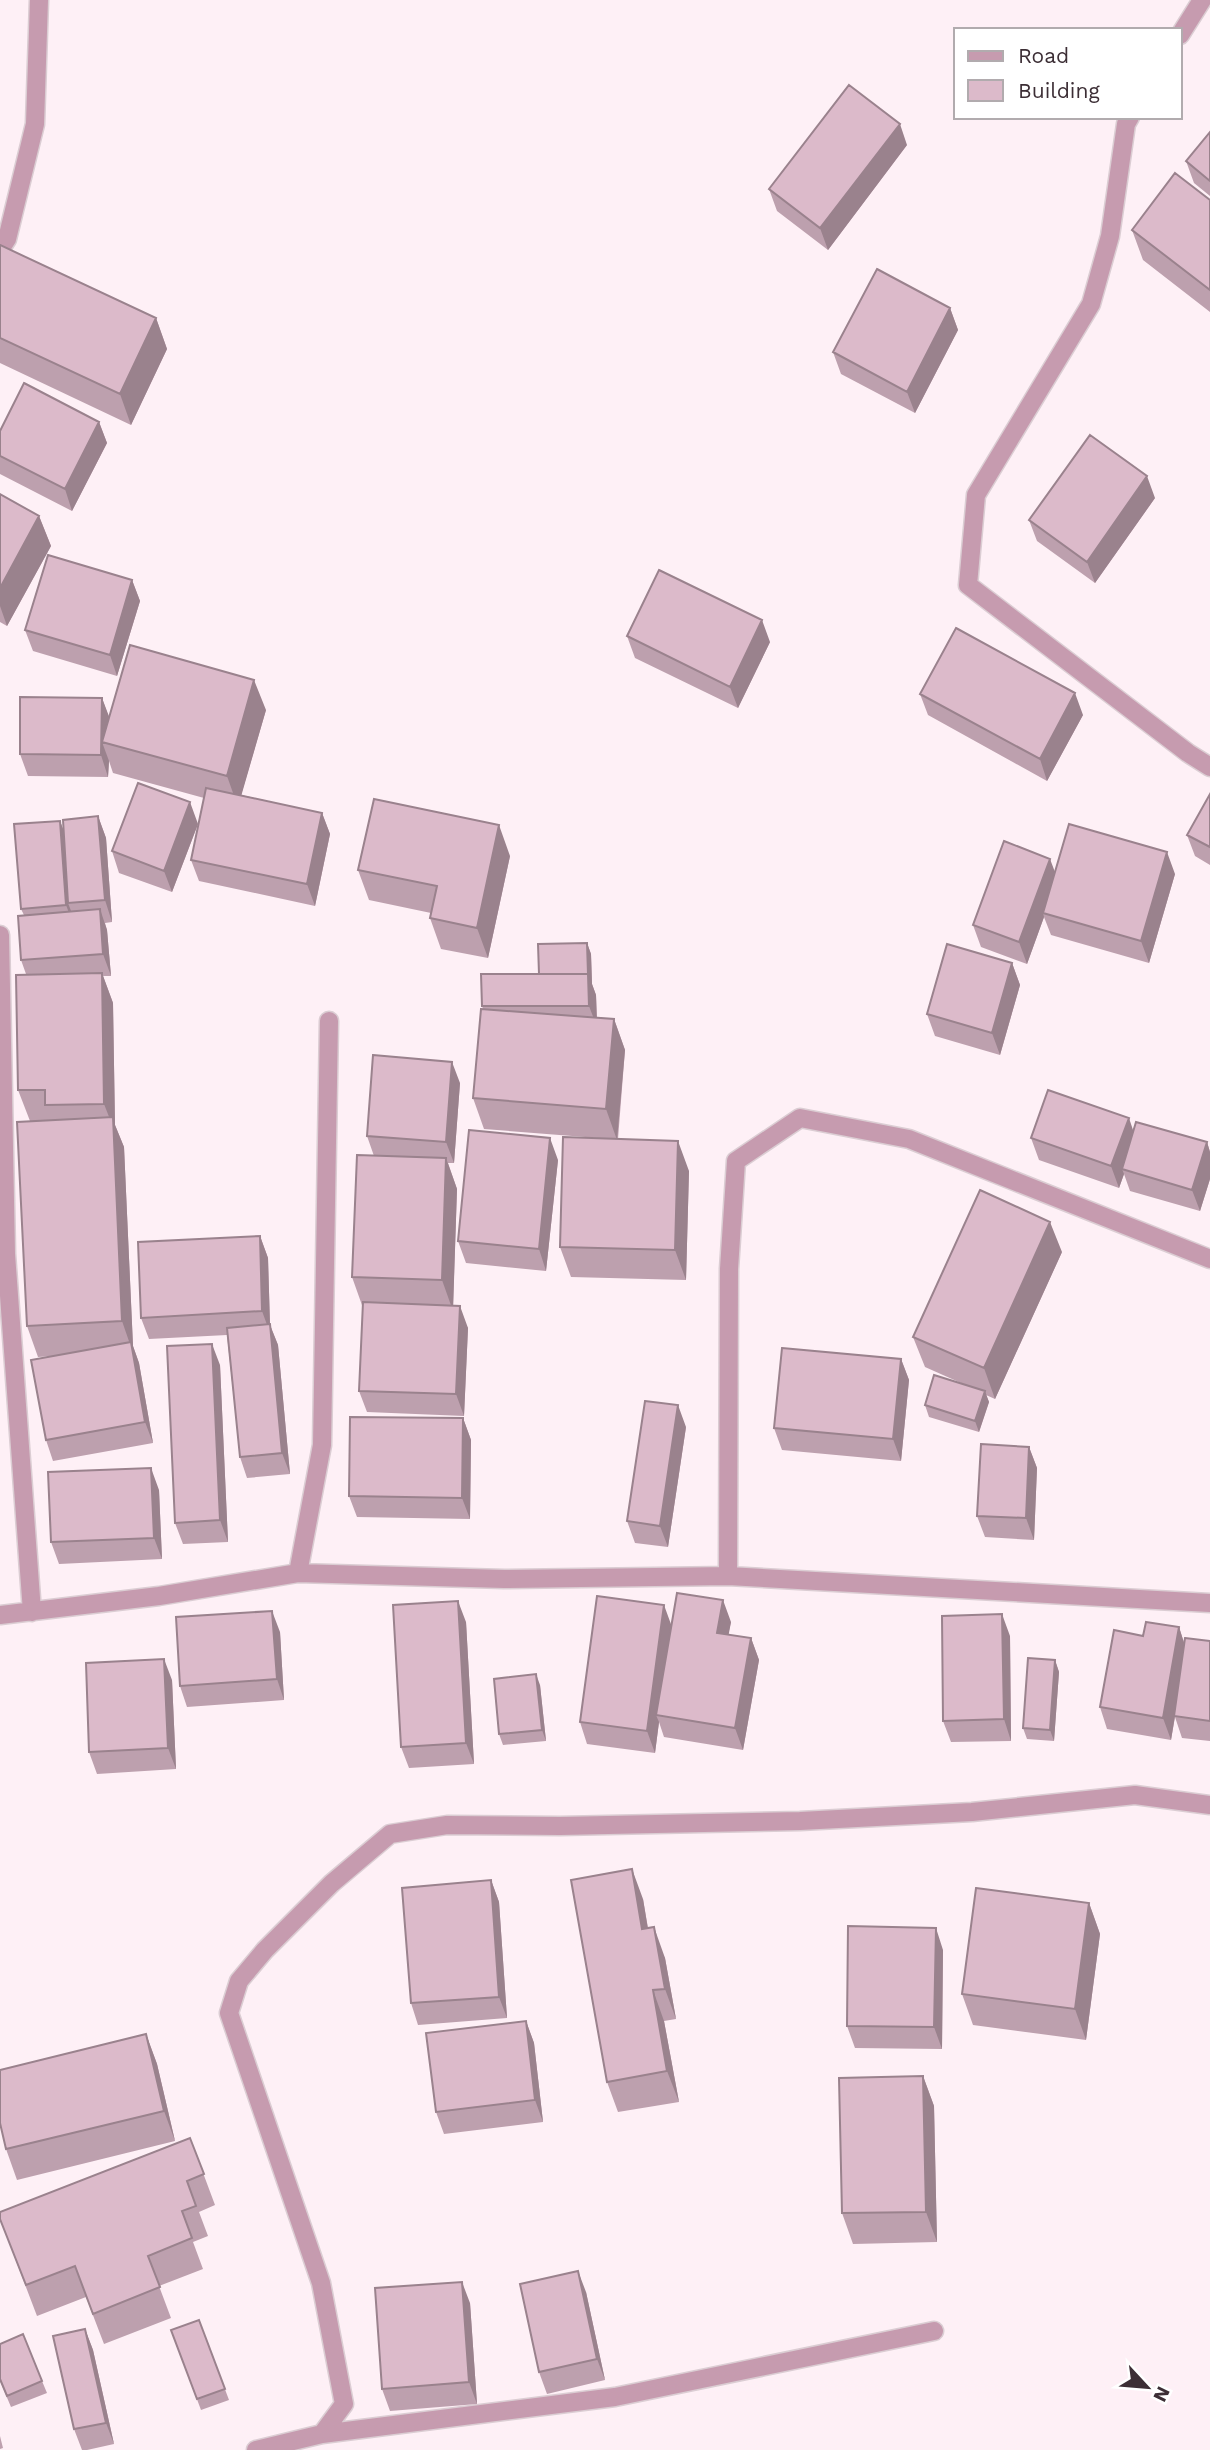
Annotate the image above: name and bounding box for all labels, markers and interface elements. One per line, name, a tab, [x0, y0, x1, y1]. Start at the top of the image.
legend	[954, 28, 1182, 119]
text: Road	[1018, 43, 1069, 68]
text: Building	[1018, 78, 1100, 103]
north arrow	[1112, 2352, 1182, 2422]
text: N	[1148, 2383, 1175, 2406]

